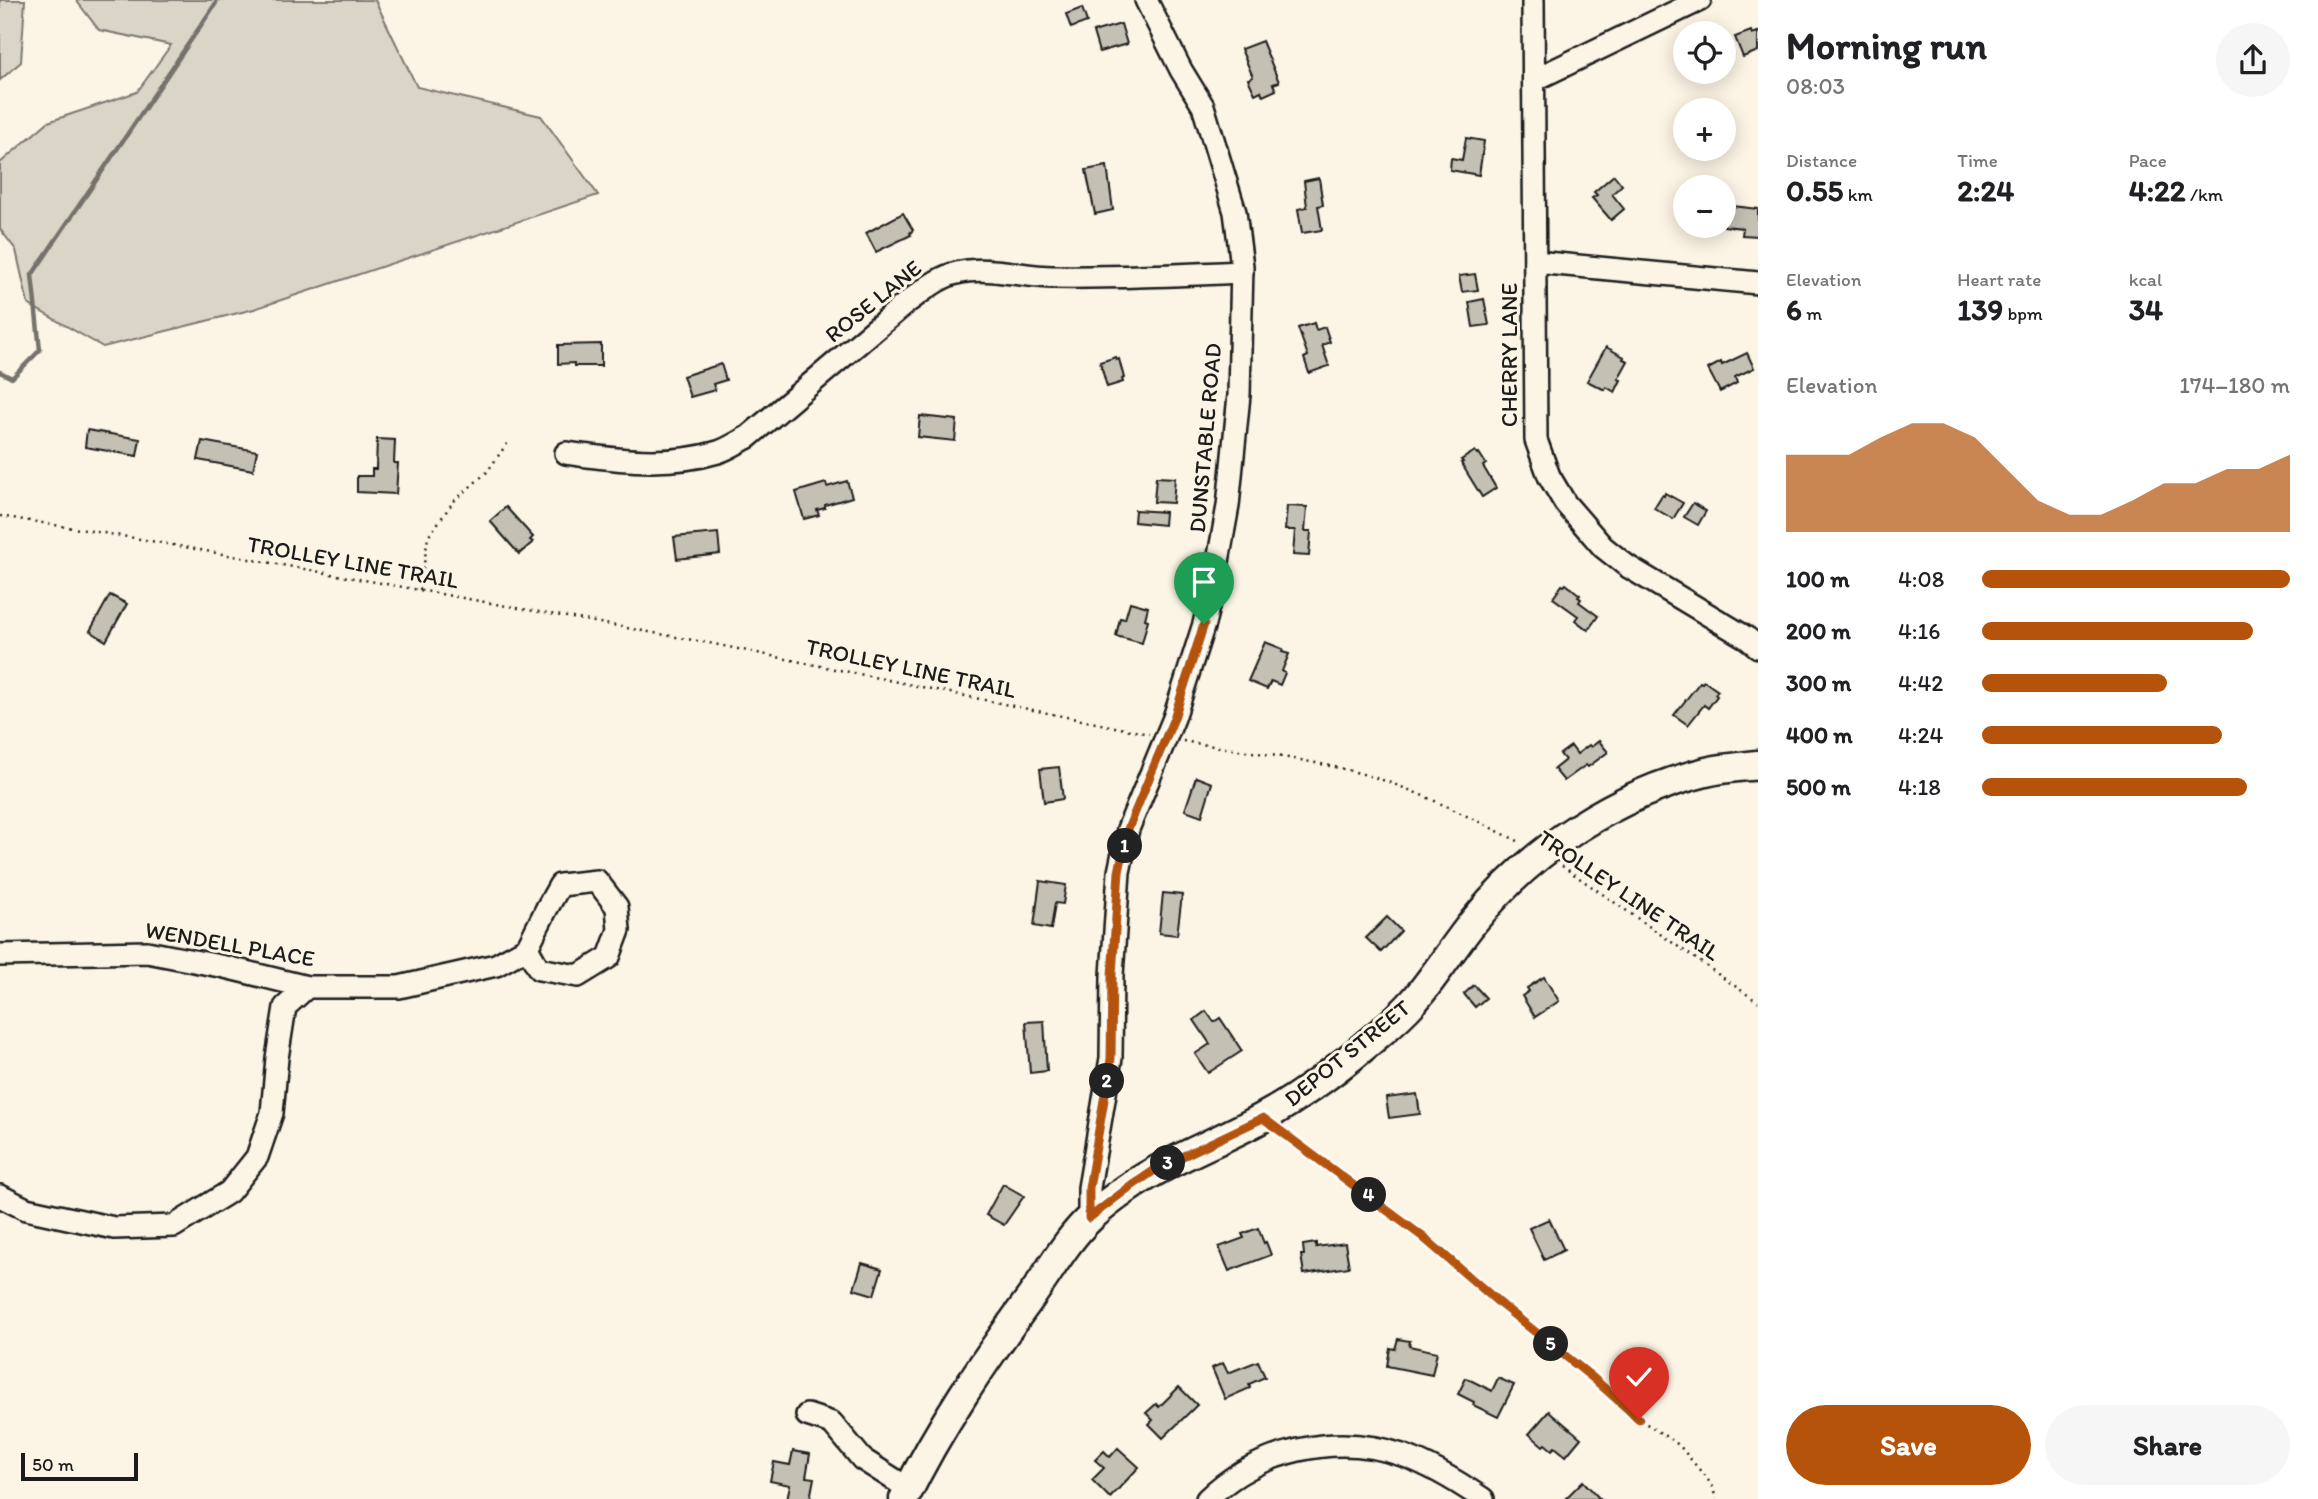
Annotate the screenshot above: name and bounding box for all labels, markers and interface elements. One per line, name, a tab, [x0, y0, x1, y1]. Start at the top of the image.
map controls	[1673, 21, 1736, 238]
button: locate	[1673, 21, 1736, 84]
text: Morning run	[1786, 23, 1987, 69]
button: share	[2216, 23, 2290, 97]
text: 08:03	[1786, 72, 1845, 100]
button: +	[1673, 98, 1736, 161]
text: Distance	[1786, 149, 1857, 172]
text: Time	[1957, 149, 1998, 172]
text: Pace	[2129, 149, 2167, 172]
text: 0.55	[1786, 172, 1843, 209]
text: 2:24	[1957, 172, 2014, 209]
text: 4:22	[2129, 172, 2186, 209]
button: −	[1673, 175, 1736, 238]
text: km	[1843, 183, 1873, 206]
text: /km	[2186, 183, 2223, 206]
street label: ROSE LANE	[819, 254, 927, 348]
text: Elevation	[1786, 268, 1862, 291]
text: Heart rate	[1957, 268, 2041, 291]
text: kcal	[2129, 268, 2162, 291]
street label: CHERRY LANE	[1495, 283, 1523, 427]
text: 6	[1786, 291, 1802, 328]
text: 139	[1957, 291, 2003, 328]
text: 34	[2129, 291, 2163, 328]
text: m	[1802, 302, 1822, 325]
text: bpm	[2003, 302, 2043, 325]
street label: DUNSTABLE ROAD	[1183, 342, 1227, 534]
text: Elevation	[1786, 371, 1877, 399]
text: 174–180 m	[2179, 371, 2290, 399]
street label: TROLLEY LINE TRAIL	[245, 530, 461, 594]
pin	[1174, 552, 1234, 624]
icon: arrive	[1185, 563, 1223, 601]
text: 100 m	[1786, 565, 1850, 593]
text: 4:08	[1898, 565, 1944, 593]
text: 200 m	[1786, 617, 1851, 645]
text: 4:16	[1898, 617, 1940, 645]
street label: TROLLEY LINE TRAIL	[804, 632, 1019, 704]
text: 300 m	[1786, 669, 1851, 697]
text: 4:42	[1898, 669, 1943, 697]
text: 400 m	[1786, 721, 1853, 749]
text: 4:24	[1898, 721, 1943, 749]
text: 500 m	[1786, 773, 1851, 801]
text: 4:18	[1898, 773, 1941, 801]
street label: TROLLEY LINE TRAIL	[1533, 824, 1726, 967]
pin: 1	[1108, 828, 1142, 864]
text: 1	[1120, 834, 1129, 857]
street label: WENDELL PLACE	[143, 915, 317, 973]
street label: DEPOT STREET	[1278, 994, 1416, 1112]
pin: 2	[1090, 1064, 1124, 1098]
text: 2	[1102, 1069, 1112, 1092]
pin: 3	[1150, 1146, 1186, 1180]
text: 3	[1162, 1151, 1173, 1174]
pin: 4	[1352, 1178, 1386, 1212]
text: 4	[1363, 1183, 1374, 1206]
pin: 5	[1534, 1326, 1568, 1362]
text: 5	[1546, 1332, 1555, 1355]
pin	[1609, 1347, 1669, 1419]
icon: check	[1620, 1358, 1658, 1396]
button: Save	[1786, 1405, 2031, 1485]
button: Share	[2045, 1405, 2290, 1485]
scale bar	[21, 1450, 138, 1482]
text: 50 m	[32, 1453, 74, 1476]

